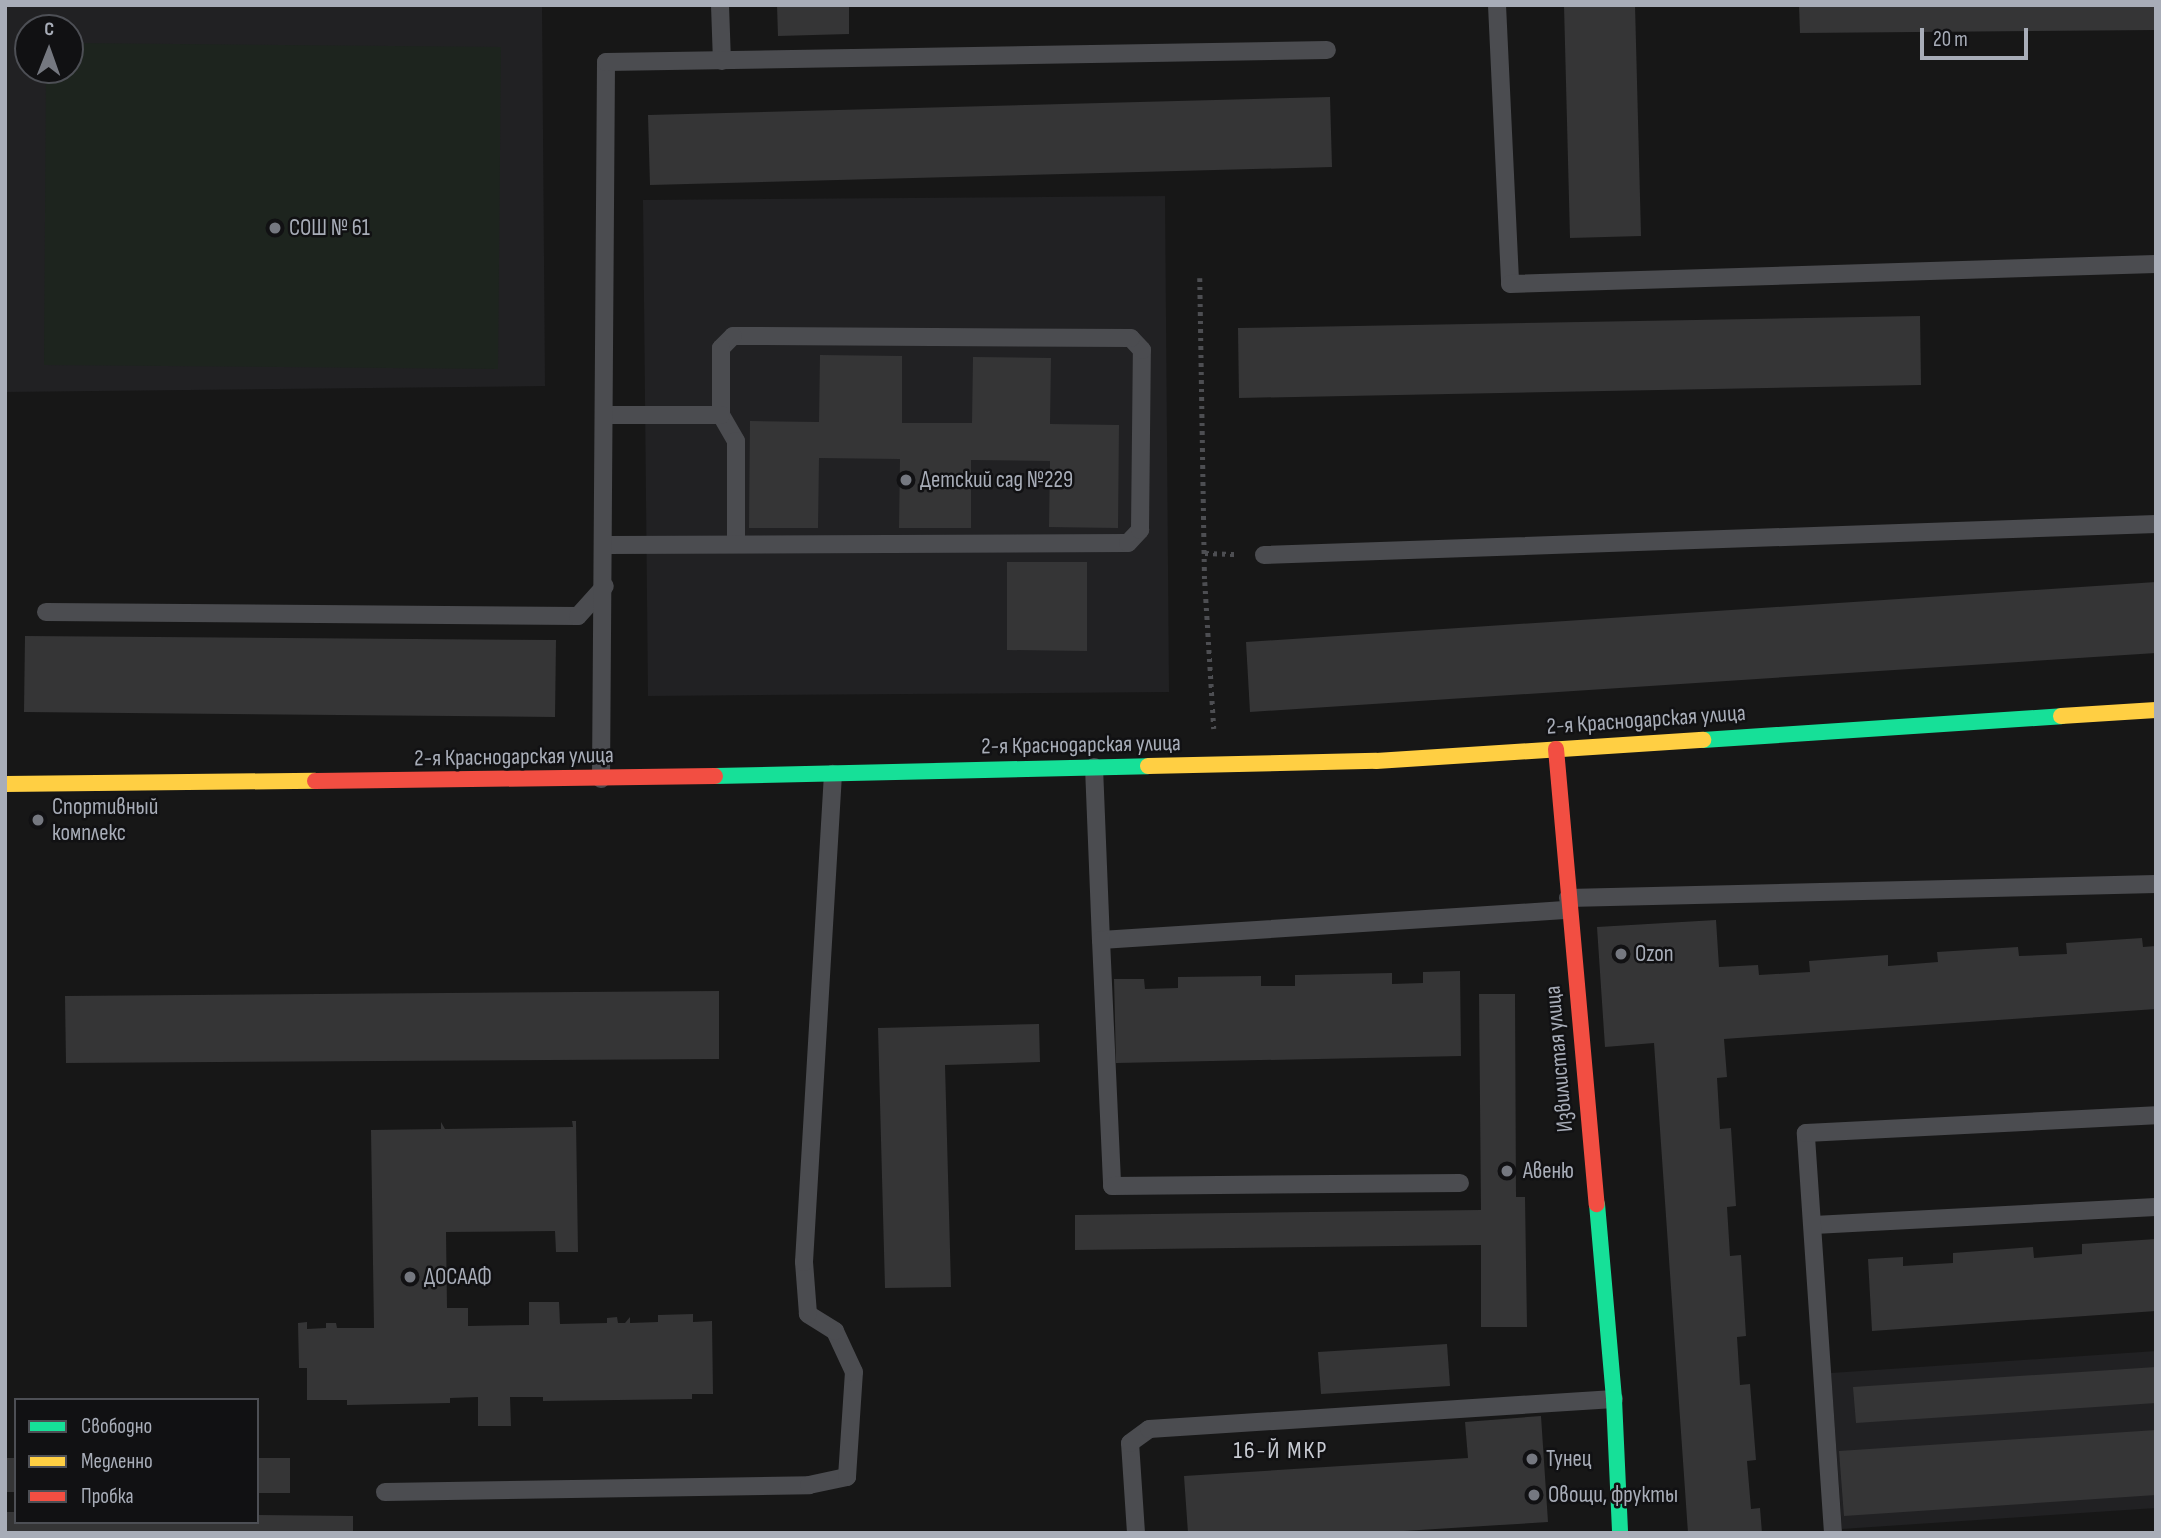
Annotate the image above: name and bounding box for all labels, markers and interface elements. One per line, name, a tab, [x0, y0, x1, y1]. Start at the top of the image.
north arrow	[14, 14, 84, 84]
scale bar	[1923, 14, 2032, 58]
text: С	[44, 18, 54, 41]
text: 20 m	[1933, 27, 1968, 52]
place label: СОШ № 61	[289, 214, 370, 242]
marker: СОШ № 61	[267, 220, 283, 236]
place label: Детский сад №229	[920, 466, 1073, 494]
marker: Детский сад №229	[898, 472, 914, 488]
street label: 2-я Краснодарская улица	[1546, 699, 1746, 741]
street label: 2-я Краснодарская улица	[981, 729, 1181, 761]
street label: 2-я Краснодарская улица	[414, 741, 614, 773]
place label: Спортивный комплекс	[52, 793, 158, 847]
marker: Спортивный комплекс	[30, 812, 46, 828]
place label: Ozon	[1635, 940, 1674, 968]
marker: Ozon	[1613, 946, 1629, 962]
street label: Извилистая улица	[1539, 985, 1579, 1133]
place label: Авеню	[1523, 1157, 1574, 1185]
marker: Авеню	[1497, 1161, 1517, 1181]
place label: ДОСААФ	[424, 1263, 492, 1291]
marker: ДОСААФ	[402, 1269, 418, 1285]
legend	[14, 1398, 259, 1524]
text: Свободно	[81, 1414, 152, 1439]
district label: 16-Й МКР	[1235, 1437, 1327, 1465]
place label: Тунец	[1546, 1445, 1592, 1473]
text: Медленно	[81, 1449, 153, 1474]
marker: Тунец	[1524, 1451, 1540, 1467]
place label: Овощи, фрукты	[1548, 1481, 1678, 1509]
text: Пробка	[81, 1484, 134, 1509]
marker: Овощи, фрукты	[1526, 1487, 1542, 1503]

